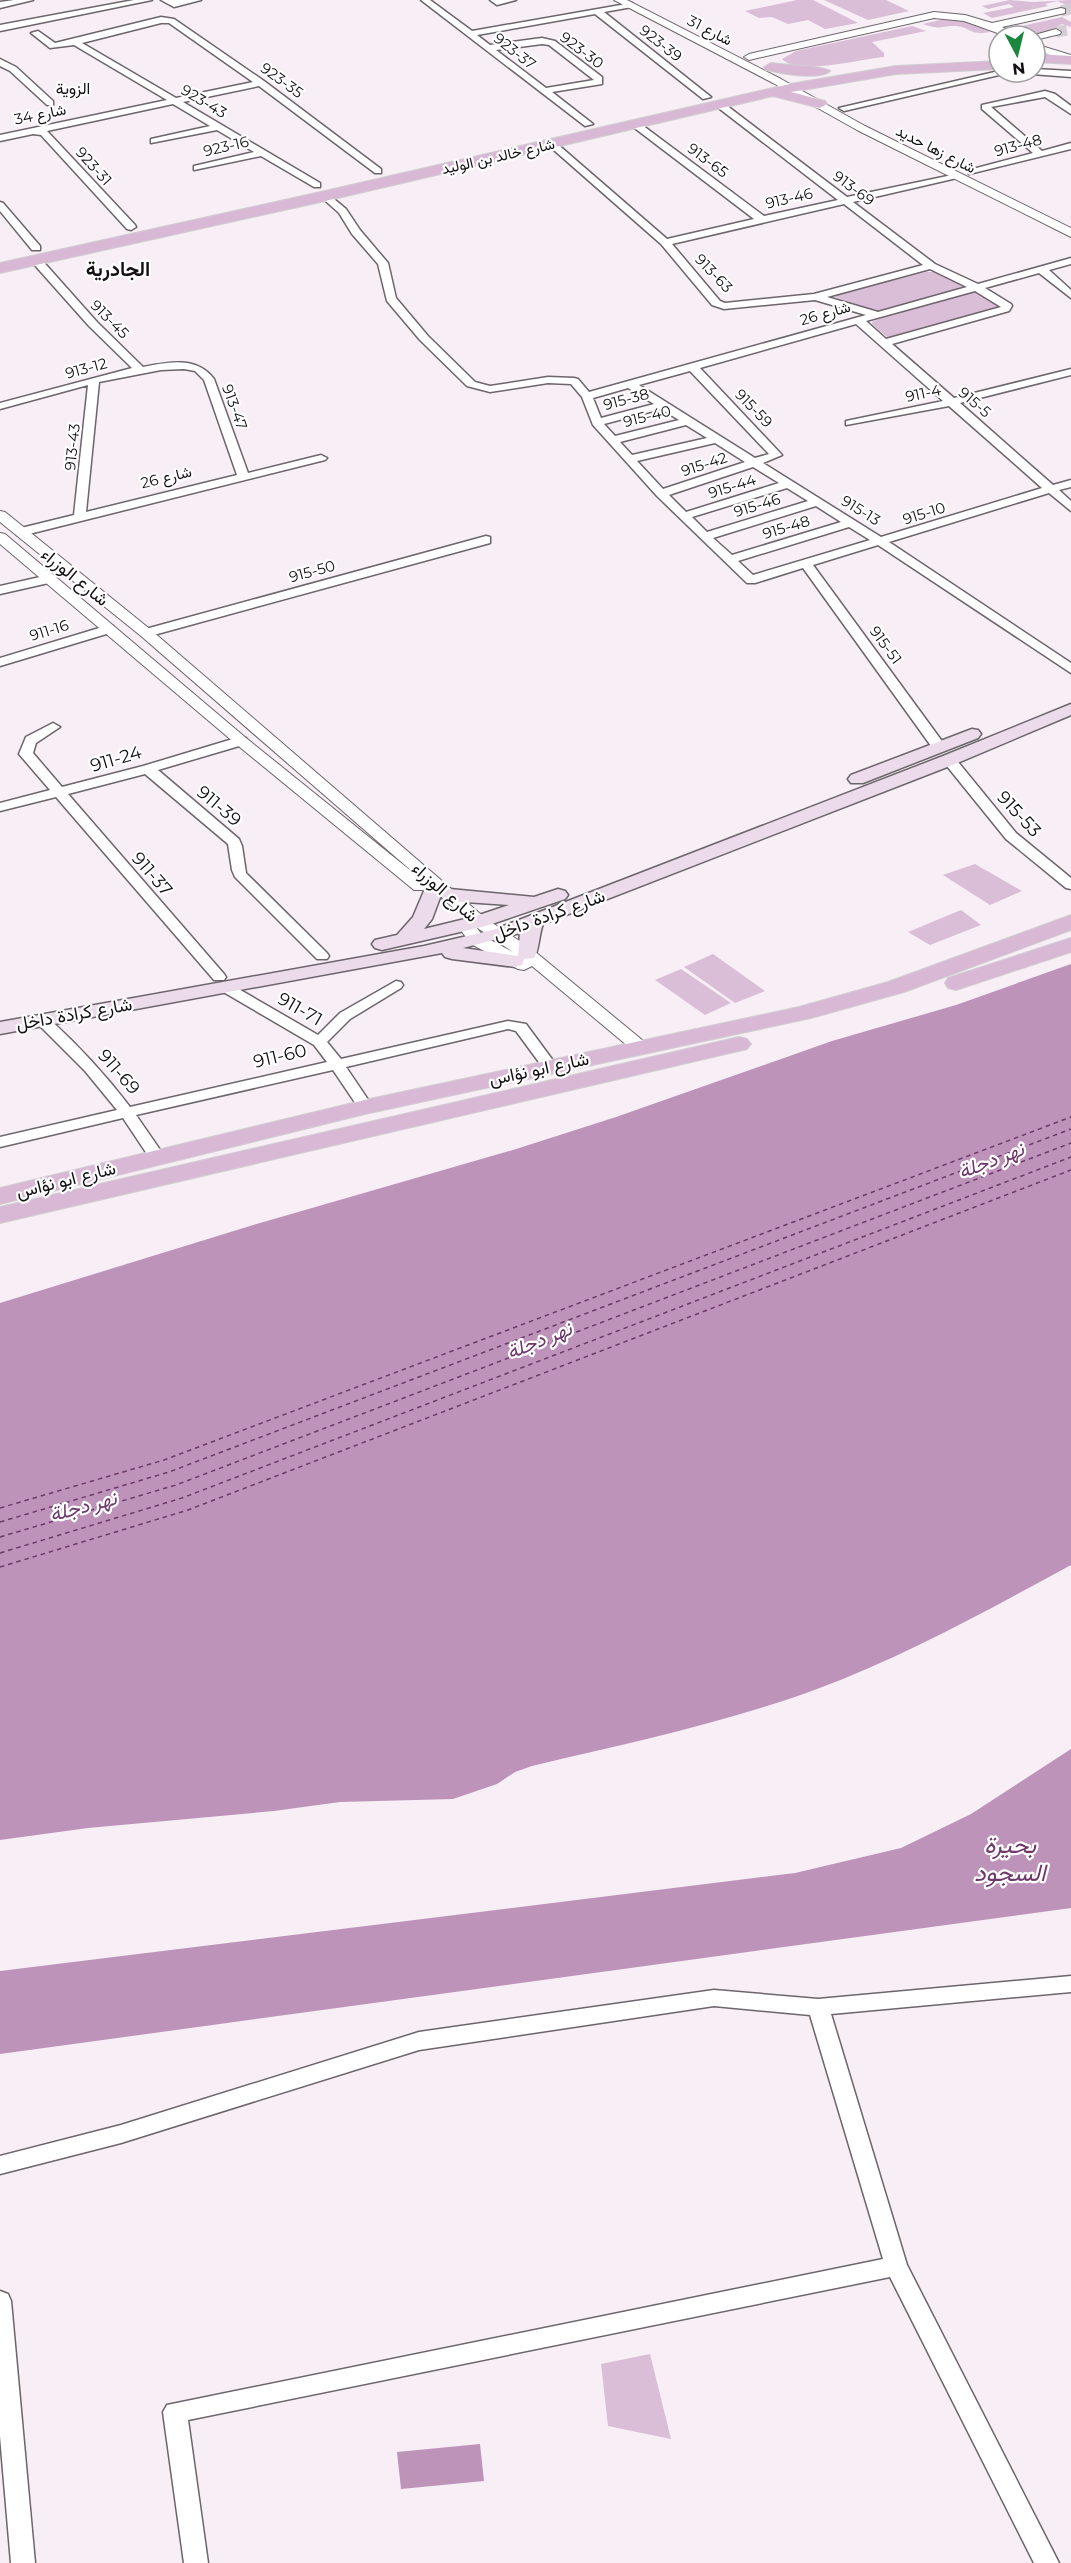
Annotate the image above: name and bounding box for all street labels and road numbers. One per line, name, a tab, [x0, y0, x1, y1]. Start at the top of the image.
street label: شارع 31	[683, 11, 736, 51]
street label: 923-39	[636, 20, 686, 66]
street label: 923-30	[556, 27, 608, 73]
street label: 923-37	[490, 29, 540, 74]
street label: 923-35	[257, 58, 307, 102]
street label: 923-43	[178, 80, 230, 122]
street label: شارع 34	[12, 99, 68, 131]
street label: شارع زها حديد	[892, 121, 979, 179]
street label: 913-48	[992, 130, 1044, 160]
street label: 923-16	[201, 132, 251, 160]
street label: شارع خالد بن الوليد	[440, 134, 557, 180]
street label: 913-65	[684, 138, 732, 182]
street label: 923-31	[72, 143, 116, 189]
street label: 913-69	[829, 166, 879, 210]
street label: 913-46	[764, 183, 814, 213]
street label: 913-63	[691, 250, 737, 296]
street label: 913-45	[87, 296, 133, 342]
street label: شارع 26	[798, 297, 853, 331]
street label: 913-12	[63, 353, 109, 383]
street label: 911-4	[904, 380, 943, 406]
street label: 913-47	[218, 382, 252, 432]
street label: 915-5	[955, 383, 995, 421]
street label: 915-38	[601, 384, 651, 414]
street label: 915-59	[731, 385, 777, 431]
street label: 915-40	[621, 401, 673, 431]
street label: 913-43	[60, 423, 84, 471]
street label: 915-42	[679, 448, 729, 480]
street label: شارع 26	[139, 461, 194, 494]
street label: 915-44	[706, 470, 758, 502]
street label: 915-46	[731, 489, 783, 521]
street label: 915-13	[838, 491, 884, 529]
street label: 915-10	[900, 497, 948, 528]
street label: 915-48	[760, 511, 812, 543]
street label: شارع الوزراء	[36, 543, 113, 612]
street label: 915-50	[287, 556, 337, 586]
street label: 911-16	[27, 615, 71, 645]
street label: 915-51	[866, 622, 906, 668]
street label: 911-24	[88, 741, 144, 777]
street label: 911-39	[192, 781, 246, 831]
street label: 915-53	[992, 786, 1046, 842]
street label: 911-37	[127, 848, 177, 900]
street label: شارع الوزراء	[407, 857, 483, 927]
street label: شارع كرادة داخل	[490, 885, 608, 946]
street label: 911-71	[274, 987, 326, 1031]
street label: شارع كرادة داخل	[14, 993, 134, 1036]
street label: 911-60	[251, 1039, 309, 1073]
street label: 911-69	[93, 1045, 145, 1099]
street label: شارع ابو نؤاس	[487, 1048, 591, 1091]
street label: شارع ابو نؤاس	[14, 1157, 118, 1204]

